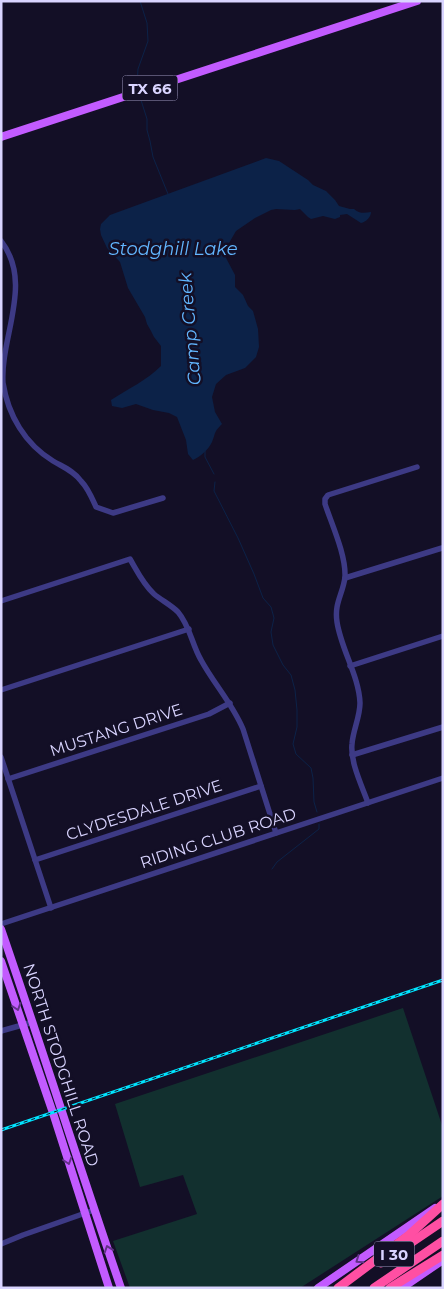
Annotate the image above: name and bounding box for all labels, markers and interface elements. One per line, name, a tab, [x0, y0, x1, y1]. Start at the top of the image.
road number: TX 66	[122, 76, 178, 100]
water label: Stodghill Lake	[108, 238, 238, 260]
water label: Camp Creek	[174, 270, 206, 386]
street label: MUSTANG DRIVE	[47, 700, 185, 760]
street label: CLYDESDALE DRIVE	[63, 776, 225, 844]
street label: RIDING CLUB ROAD	[138, 804, 298, 872]
street label: NORTH STODGHILL ROAD	[19, 961, 103, 1169]
one-way arrow	[12, 1002, 22, 1010]
one-way arrow	[63, 1156, 73, 1165]
road number: I 30	[374, 1242, 414, 1266]
one-way arrow	[104, 1245, 114, 1254]
one-way arrow	[356, 1254, 365, 1263]

